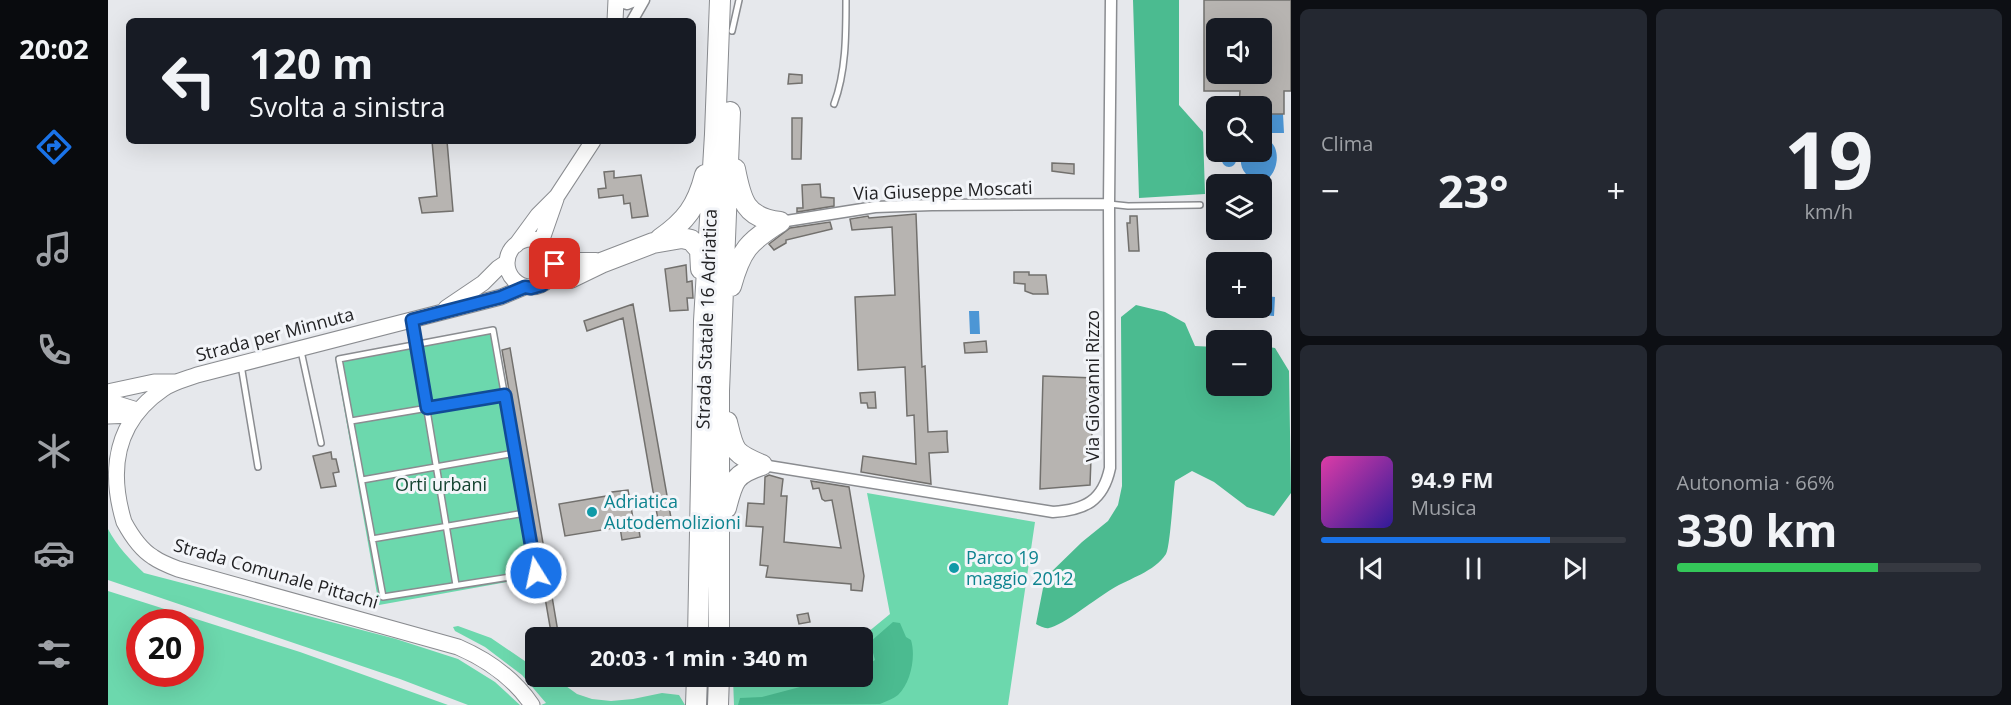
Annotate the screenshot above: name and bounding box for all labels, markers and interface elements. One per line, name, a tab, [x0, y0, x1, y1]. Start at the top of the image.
map controls	[1206, 18, 1272, 396]
button: sound	[1206, 18, 1272, 84]
text: 20:02	[19, 30, 89, 67]
text: 120 m	[249, 34, 373, 91]
icon: left	[150, 42, 228, 120]
text: Svolta a sinistra	[249, 88, 446, 125]
button: search	[1206, 96, 1272, 162]
text: 19	[1784, 106, 1873, 212]
icon: directions	[33, 126, 75, 168]
text: Clima	[1321, 130, 1373, 157]
text: 23°	[1438, 160, 1509, 221]
text: −	[1321, 168, 1340, 213]
text: +	[1607, 168, 1625, 213]
button: layers	[1206, 174, 1272, 240]
street label: Via Giuseppe Moscati	[853, 175, 1033, 205]
text: km/h	[1804, 198, 1853, 225]
street label: Strada Statale 16 Adriatica	[690, 208, 722, 430]
icon: music	[33, 228, 75, 270]
pin	[529, 238, 580, 289]
icon: arrive	[538, 247, 571, 280]
button: +	[1206, 252, 1272, 318]
street label: Strada per Minnuta	[193, 301, 356, 367]
street label: Via Giovanni Rizzo	[1080, 310, 1104, 462]
icon: phone	[33, 329, 75, 371]
button: −	[1206, 330, 1272, 396]
icon: climate	[33, 430, 75, 472]
text: 94.9 FM	[1411, 464, 1494, 494]
text: Autonomia · 66%	[1677, 469, 1835, 496]
park label: Orti urbani	[395, 472, 487, 496]
place label: Adriatica Autodemolizioni	[604, 489, 741, 534]
text: Musica	[1411, 494, 1477, 521]
text: 330 km	[1677, 499, 1837, 560]
marker: Adriatica Autodemolizioni	[585, 505, 599, 519]
icon: car	[33, 532, 75, 574]
street label: Strada Comunale Pittachi	[171, 532, 381, 614]
position arrow	[504, 541, 568, 605]
place label: Parco 19 maggio 2012	[966, 545, 1073, 590]
icon: previous	[1355, 552, 1388, 585]
icon: pause	[1457, 552, 1490, 585]
icon: next	[1558, 552, 1591, 585]
marker: Parco 19 maggio 2012	[947, 561, 961, 575]
speed limit sign: 20	[126, 609, 204, 687]
icon: filters	[33, 633, 75, 675]
text: 20:03 · 1 min · 340 m	[590, 642, 808, 672]

